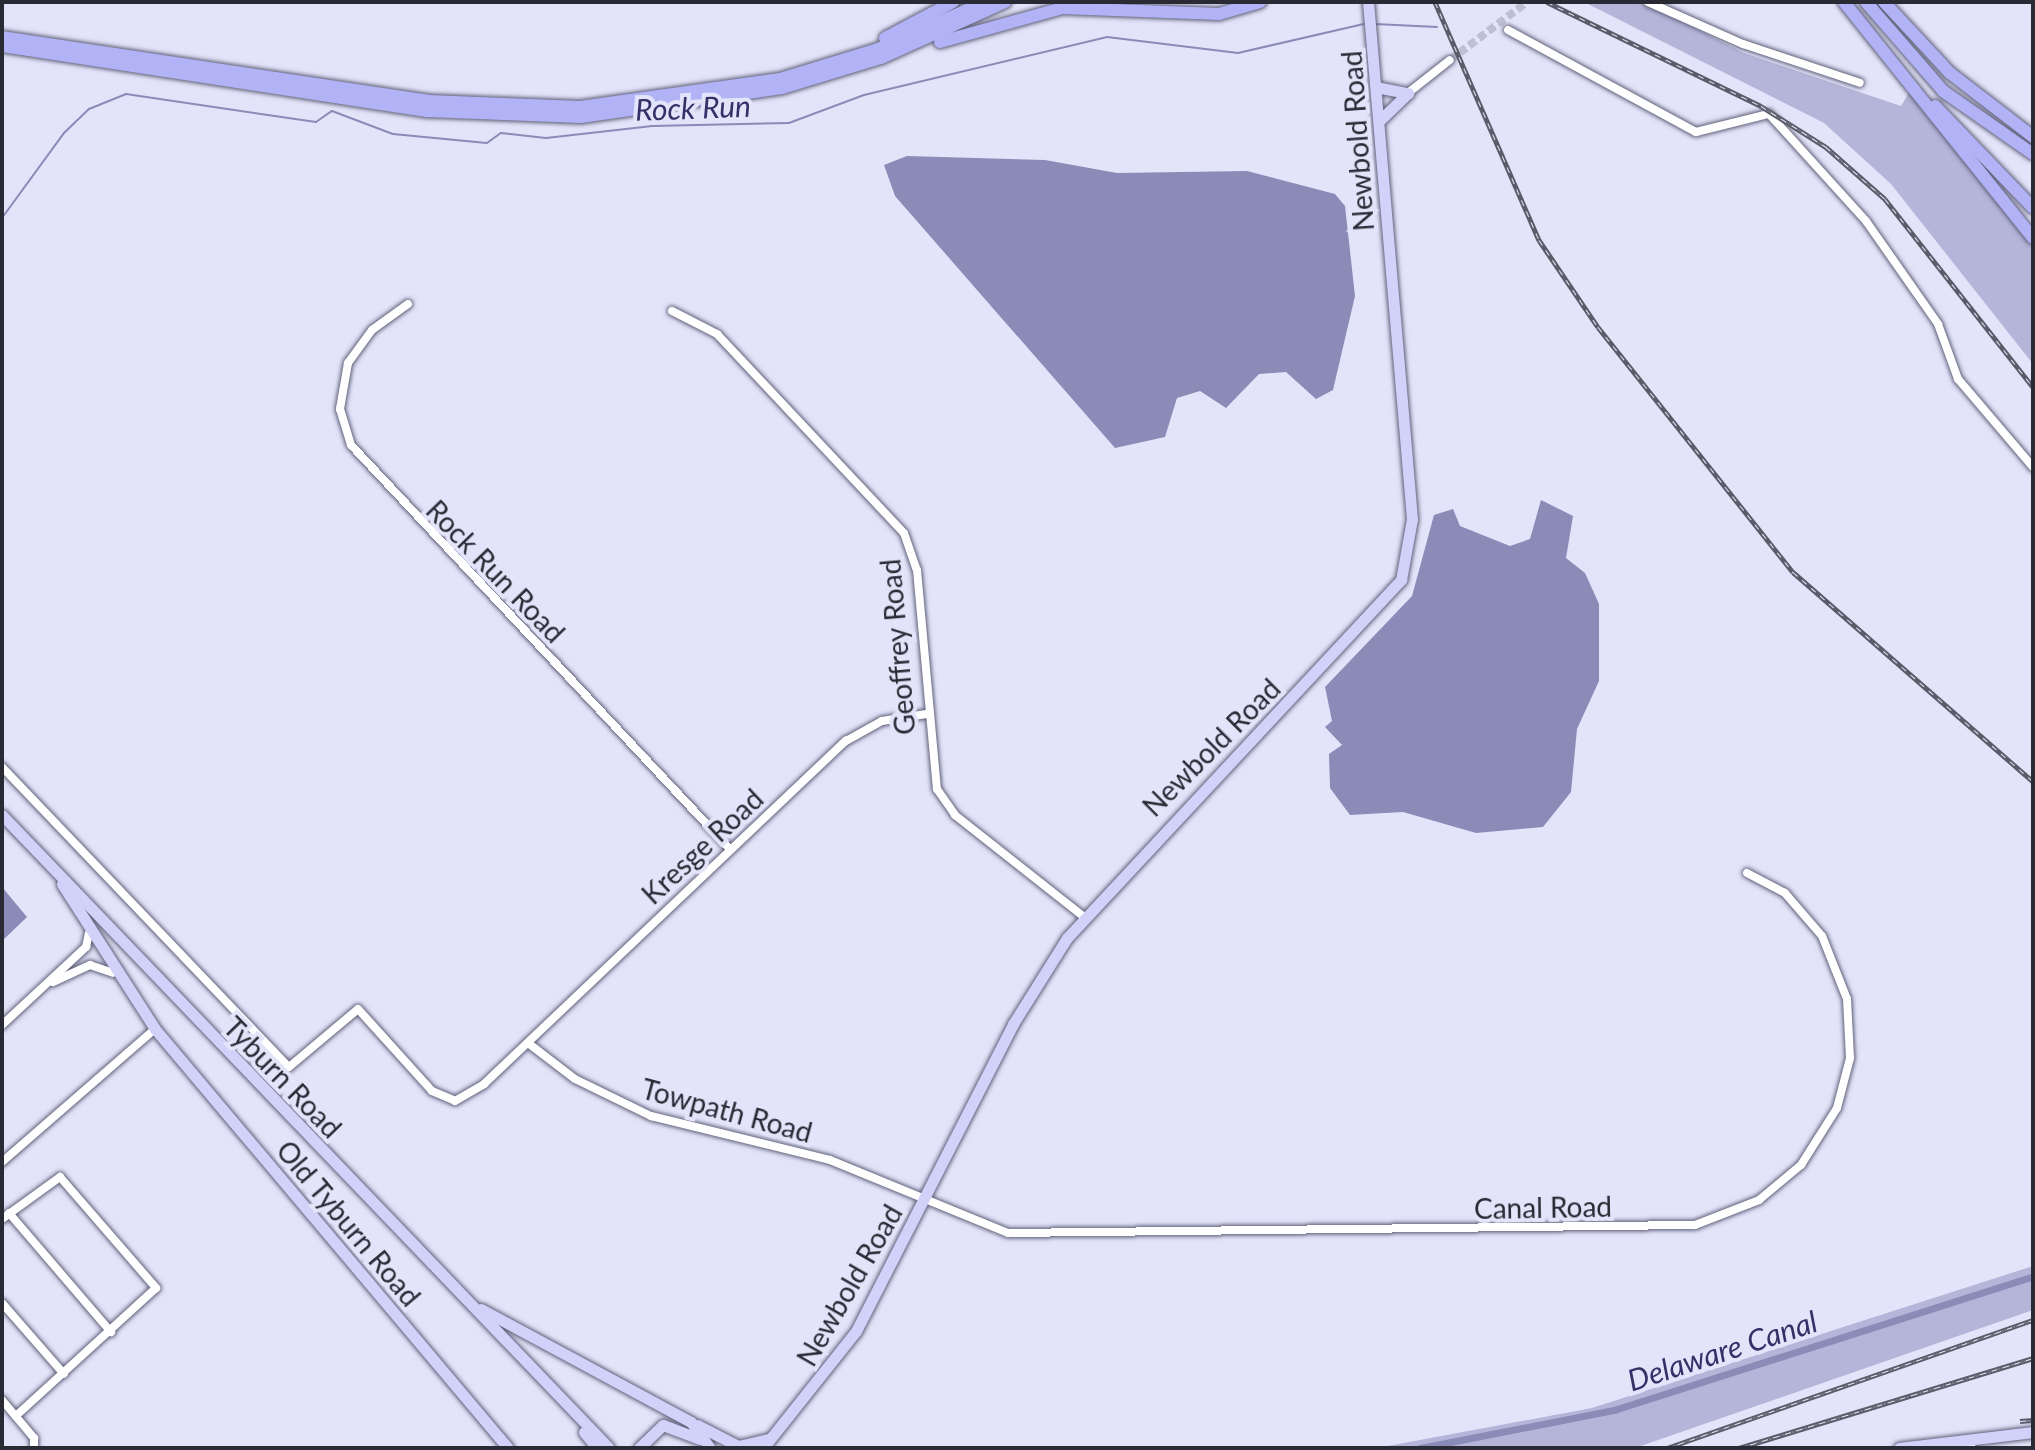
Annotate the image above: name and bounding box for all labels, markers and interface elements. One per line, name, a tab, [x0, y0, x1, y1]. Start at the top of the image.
street label: Newbold Road	[1334, 50, 1380, 232]
water label: Rock Run	[635, 87, 751, 127]
street label: Rock Run Road	[420, 493, 572, 649]
street label: Geoffrey Road	[873, 557, 921, 737]
street label: Newbold Road	[1135, 671, 1287, 823]
street label: Kresge Road	[634, 781, 770, 911]
street label: Tyburn Road	[217, 1010, 349, 1144]
street label: Towpath Road	[638, 1071, 816, 1149]
street label: Old Tyburn Road	[270, 1133, 428, 1313]
street label: Canal Road	[1474, 1189, 1612, 1225]
street label: Newbold Road	[789, 1198, 909, 1372]
water label: Delaware Canal	[1623, 1302, 1821, 1398]

